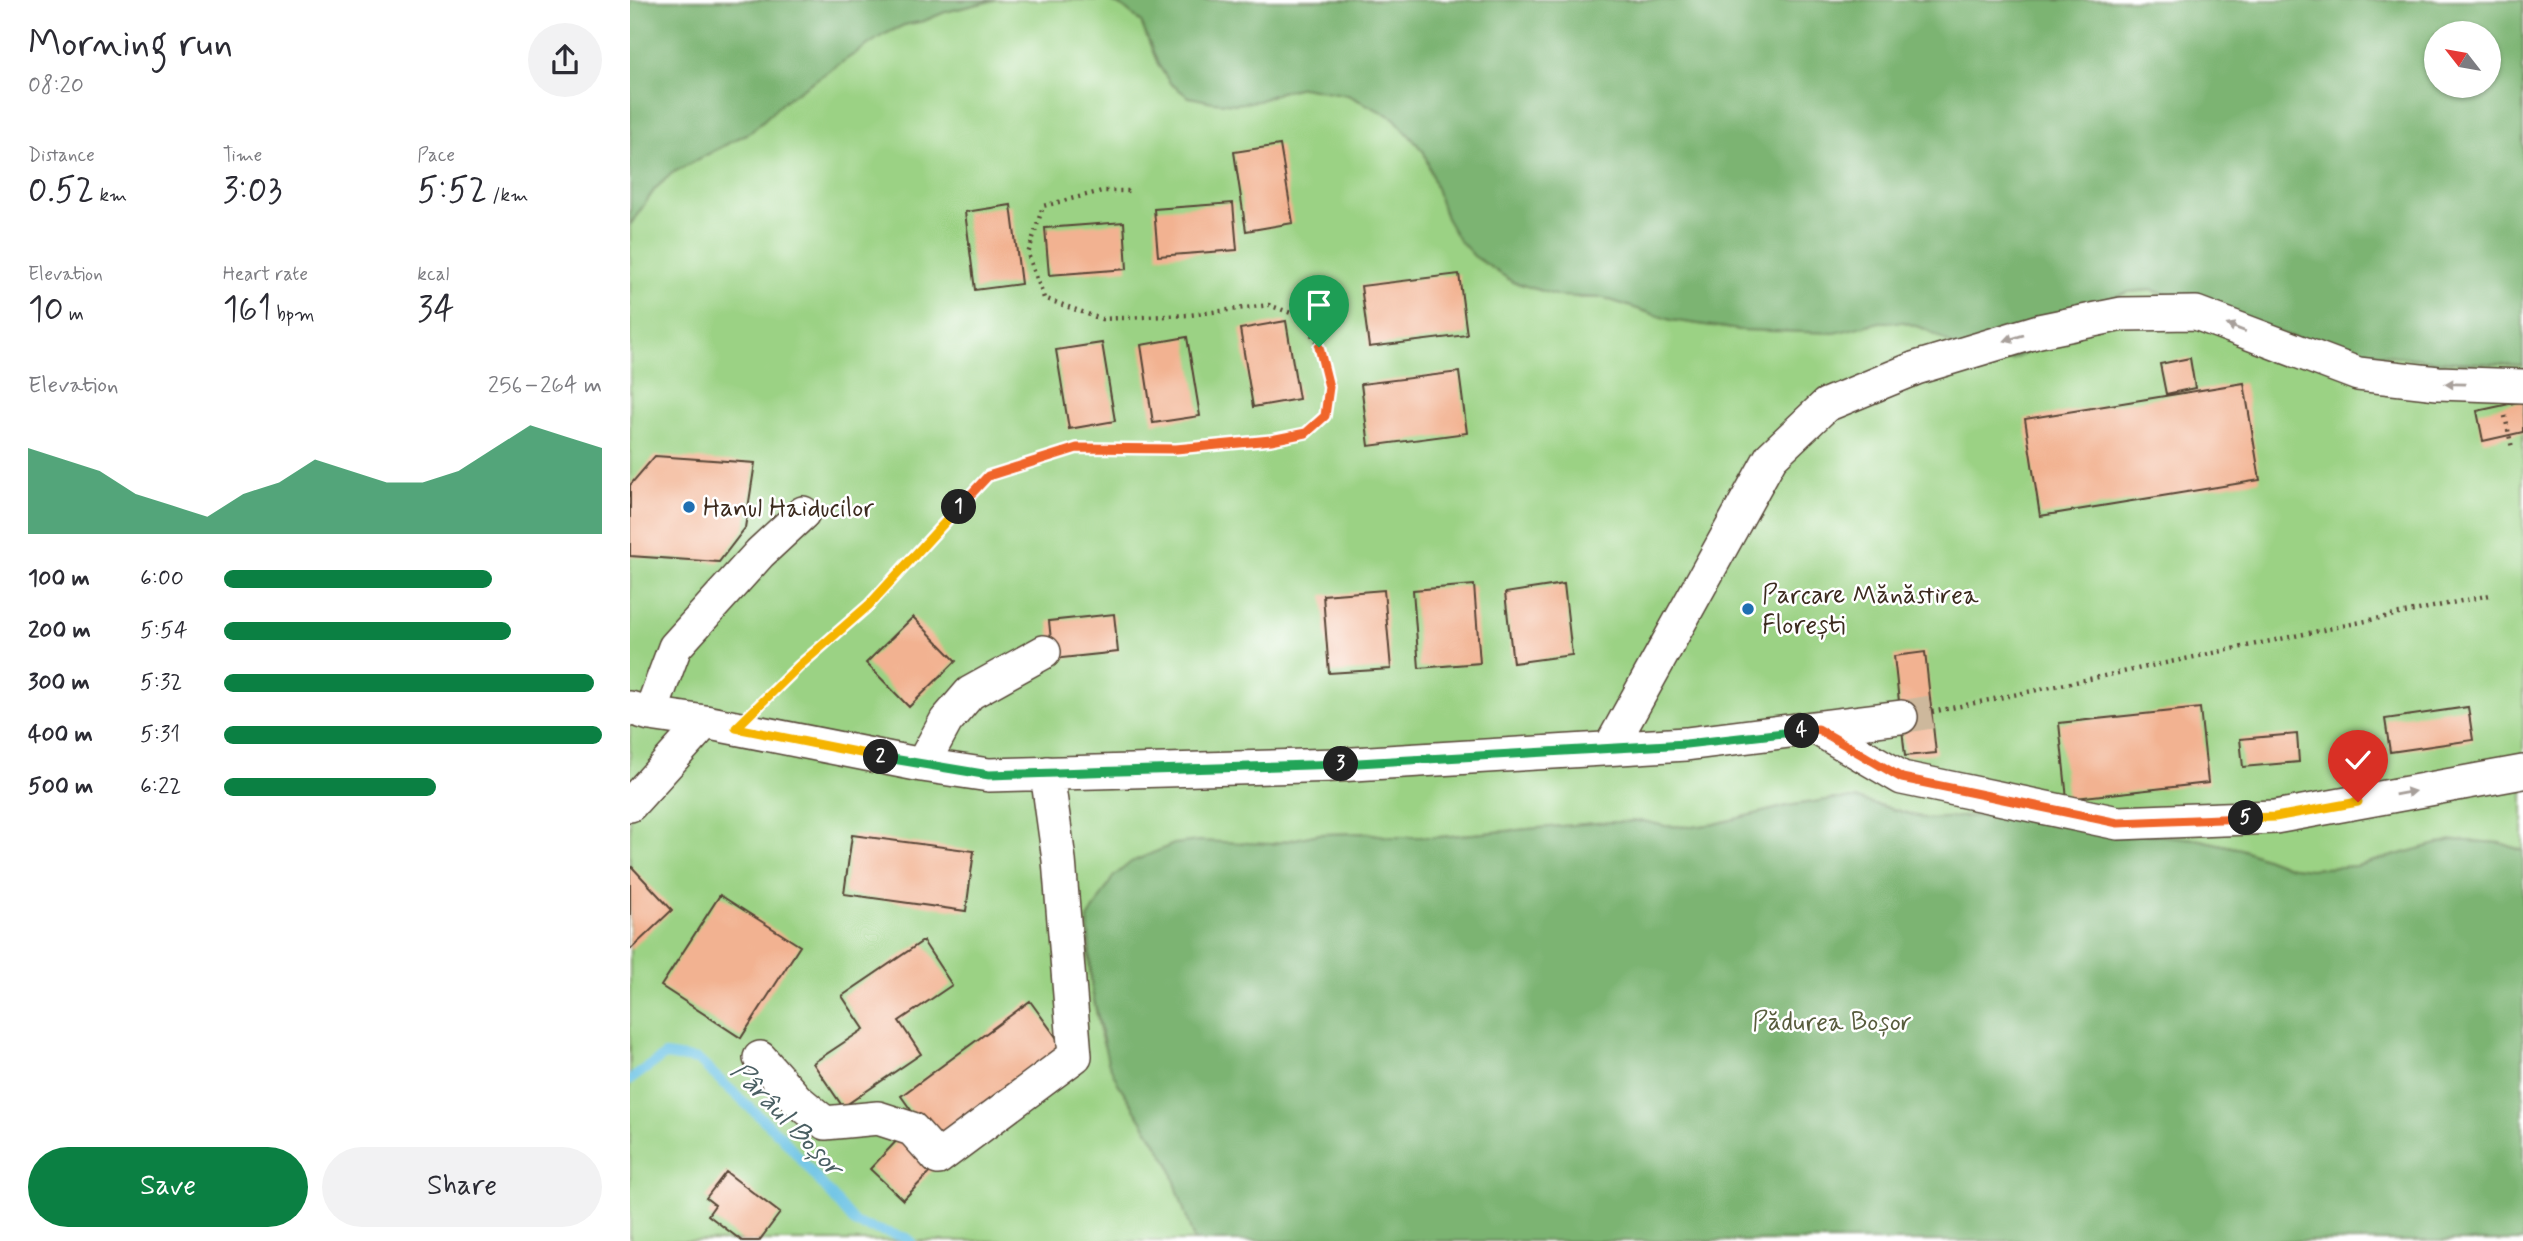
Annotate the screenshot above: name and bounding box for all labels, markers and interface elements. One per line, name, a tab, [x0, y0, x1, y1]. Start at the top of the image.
text: Morning run	[28, 20, 233, 69]
north arrow	[2424, 21, 2501, 98]
map controls	[2424, 21, 2501, 98]
button: share	[528, 23, 602, 97]
text: 08:20	[28, 71, 84, 101]
text: Distance	[28, 143, 95, 168]
text: Time	[223, 143, 262, 168]
text: Pace	[417, 143, 455, 168]
text: 0.52	[28, 168, 94, 214]
text: 3:03	[223, 168, 282, 214]
text: 5:52	[417, 168, 487, 214]
text: km	[94, 183, 127, 208]
text: /km	[487, 183, 528, 208]
text: Elevation	[28, 262, 103, 287]
text: Heart rate	[223, 262, 308, 287]
text: kcal	[417, 262, 449, 287]
pin	[1289, 275, 1349, 347]
icon: arrive	[1300, 286, 1338, 324]
text: 10	[28, 287, 64, 333]
text: 161	[223, 287, 271, 333]
text: 34	[417, 287, 454, 333]
text: m	[64, 302, 84, 327]
text: bpm	[271, 302, 315, 327]
one-way arrow	[2226, 322, 2247, 333]
one-way arrow	[2004, 333, 2025, 344]
text: Elevation	[28, 371, 119, 401]
text: 256–264 m	[488, 371, 602, 401]
one-way arrow	[2444, 378, 2466, 389]
pin: 1	[942, 490, 976, 524]
place label: Hanul Haiducilor	[703, 492, 874, 526]
text: 1	[954, 494, 963, 519]
marker: Hanul Haiducilor	[681, 499, 697, 515]
text: 100 m	[28, 564, 90, 594]
text: 6:00	[140, 564, 184, 594]
place label: Parcare Mănăstirea Florești	[1762, 579, 1979, 643]
marker: Parcare Mănăstirea Florești	[1740, 601, 1756, 617]
text: 200 m	[28, 616, 91, 646]
text: 5:54	[140, 616, 188, 646]
text: 300 m	[28, 668, 90, 698]
text: 5:32	[140, 668, 182, 698]
pin: 4	[1784, 714, 1820, 748]
text: 4	[1796, 718, 1807, 743]
text: 400 m	[28, 720, 93, 750]
text: 5:31	[140, 720, 180, 750]
pin	[2328, 730, 2388, 802]
pin: 2	[863, 740, 898, 774]
icon: check	[2339, 741, 2377, 779]
text: 2	[876, 744, 885, 769]
pin: 3	[1324, 746, 1358, 782]
text: 3	[1336, 751, 1345, 776]
text: 500 m	[28, 772, 93, 802]
text: 6:22	[140, 772, 181, 802]
one-way arrow	[2394, 787, 2416, 798]
pin: 5	[2228, 800, 2264, 836]
text: 5	[2240, 805, 2251, 830]
park label: Pădurea Boșor	[1752, 1006, 1912, 1040]
water label: Pârâul Boșor	[722, 1054, 853, 1188]
button: Save	[28, 1147, 308, 1227]
button: Share	[322, 1147, 602, 1227]

